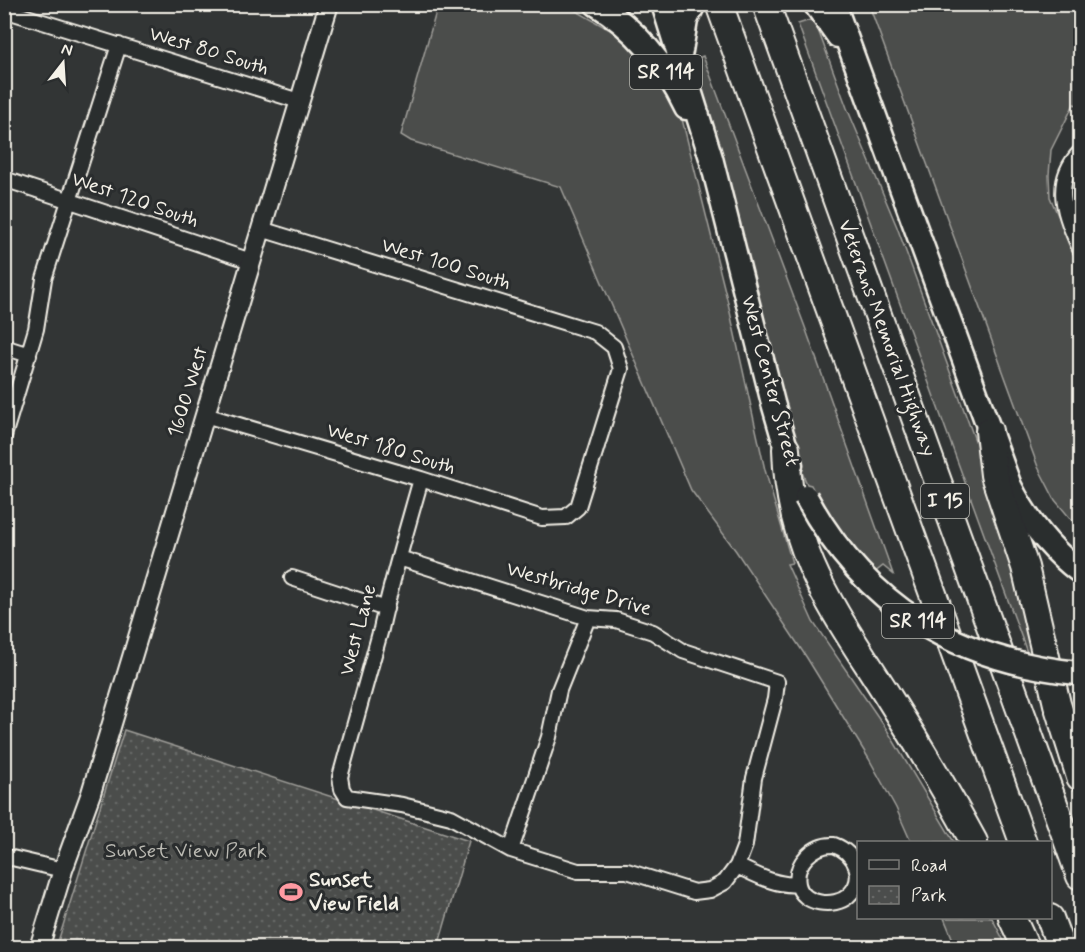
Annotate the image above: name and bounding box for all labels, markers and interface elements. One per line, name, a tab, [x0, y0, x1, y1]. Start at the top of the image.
street label: West 80 South	[146, 20, 272, 82]
north arrow	[33, 33, 93, 93]
text: N	[59, 38, 75, 62]
road number: SR 114	[630, 55, 702, 89]
street label: West 120 South	[68, 165, 202, 235]
street label: Veterans Memorial Highway	[829, 216, 943, 461]
street label: West 100 South	[378, 231, 514, 297]
street label: West Center Street	[734, 292, 806, 470]
street label: 1600 West	[161, 342, 215, 441]
street label: West 180 South	[323, 416, 459, 482]
road number: I 15	[921, 484, 969, 518]
street label: Westbridge Drive	[503, 555, 655, 623]
street label: West Lane	[332, 581, 384, 679]
road number: SR 114	[882, 604, 954, 638]
park label: Sunset View Park	[105, 837, 267, 865]
legend	[857, 841, 1052, 919]
text: Road	[911, 854, 947, 878]
place label: Sunset View Field	[309, 866, 399, 918]
sports icon: Sunset View Field	[278, 879, 304, 905]
text: Park	[911, 884, 947, 908]

